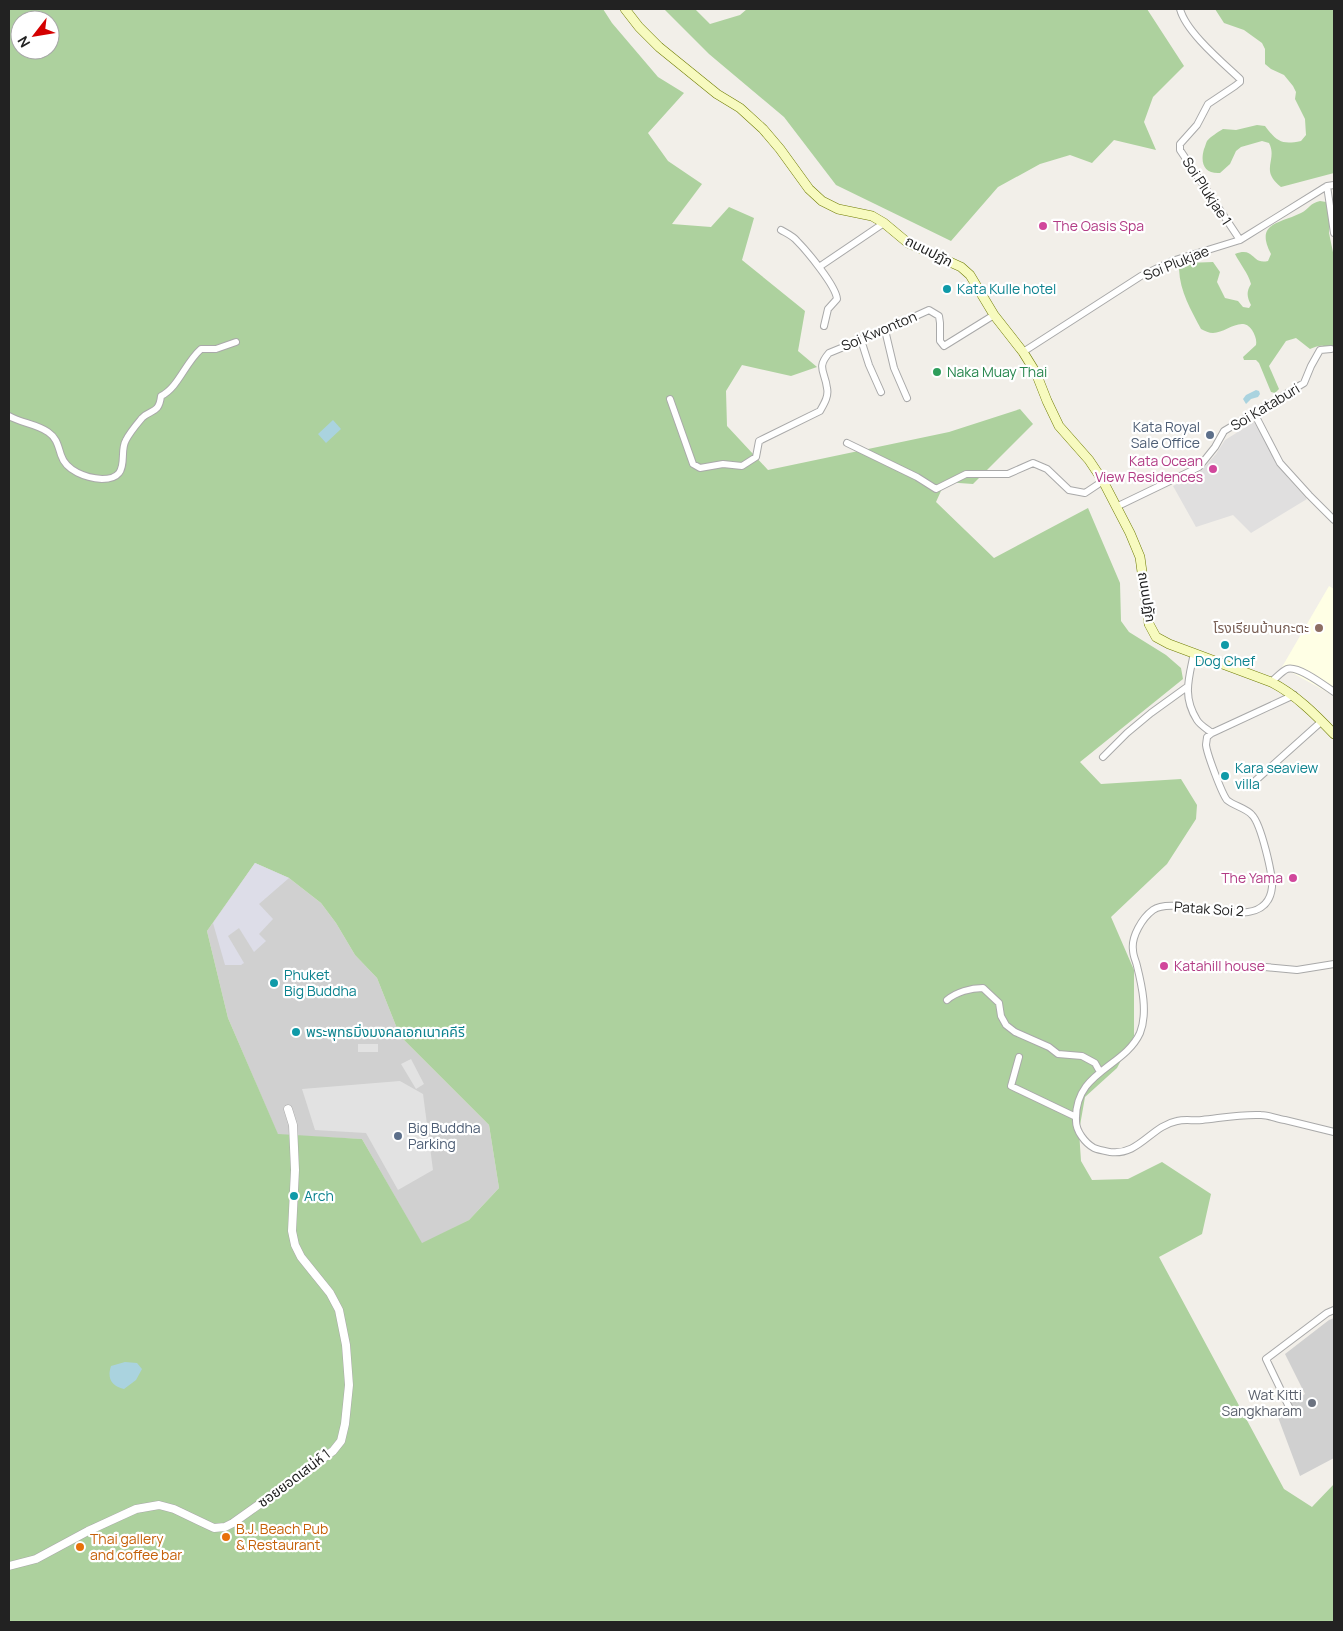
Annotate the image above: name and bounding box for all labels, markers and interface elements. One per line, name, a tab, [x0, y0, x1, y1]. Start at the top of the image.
north arrow	[10, 10, 60, 60]
text: N	[13, 33, 34, 51]
street label: Soi Plukjae 1	[1178, 153, 1237, 228]
place label: The Oasis Spa	[1053, 216, 1144, 235]
marker: The Oasis Spa	[1037, 220, 1049, 232]
street label: ถนนปฏัก	[902, 231, 956, 271]
street label: Soi Plukjae	[1140, 241, 1212, 284]
place label: Kata Kulle hotel	[957, 279, 1056, 298]
marker: Kata Kulle hotel	[941, 283, 953, 295]
street label: Soi Kwonton	[838, 306, 919, 355]
place label: Naka Muay Thai	[947, 362, 1047, 381]
marker: Naka Muay Thai	[931, 366, 943, 378]
street label: Soi Kataburi	[1227, 379, 1303, 435]
place label: Kata Royal Sale Office	[1131, 417, 1200, 452]
marker: Kata Royal Sale Office	[1204, 429, 1216, 441]
place label: Kata Ocean View Residences	[1095, 451, 1203, 486]
marker: Kata Ocean View Residences	[1207, 463, 1219, 475]
street label: ถนนปฏัก	[1134, 570, 1161, 624]
place label: โรงเรียนบ้านกะตะ	[1213, 618, 1309, 637]
marker: โรงเรียนบ้านกะตะ	[1313, 622, 1325, 634]
marker: Dog Chef	[1219, 639, 1231, 651]
place label: Dog Chef	[1195, 651, 1255, 670]
place label: Kara seaview villa	[1235, 758, 1319, 793]
marker: Kara seaview villa	[1219, 770, 1231, 782]
place label: The Yama	[1221, 868, 1283, 887]
marker: The Yama	[1287, 872, 1299, 884]
street label: Patak Soi 2	[1173, 897, 1245, 920]
place label: Katahill house	[1174, 956, 1265, 975]
marker: Katahill house	[1158, 960, 1170, 972]
place label: Phuket Big Buddha	[284, 965, 357, 1000]
marker: Phuket Big Buddha	[268, 977, 280, 989]
place label: พระพุทธมิ่งมงคลเอกเนาคคีรี	[306, 1022, 465, 1041]
marker: พระพุทธมิ่งมงคลเอกเนาคคีรี	[290, 1026, 302, 1038]
place label: Big Buddha Parking	[408, 1118, 481, 1153]
marker: Big Buddha Parking	[392, 1130, 404, 1142]
place label: Arch	[304, 1186, 334, 1205]
marker: Arch	[288, 1190, 300, 1202]
place label: Wat Kitti Sangkharam	[1222, 1385, 1302, 1420]
marker: Wat Kitti Sangkharam	[1306, 1397, 1318, 1409]
street label: ซอยยอดเสน่ห์ 1	[254, 1444, 334, 1511]
place label: B.J. Beach Pub & Restaurant	[236, 1519, 328, 1554]
place label: Thai gallery and coffee bar	[90, 1529, 182, 1564]
marker: B.J. Beach Pub & Restaurant	[220, 1531, 232, 1543]
marker: Thai gallery and coffee bar	[74, 1541, 86, 1553]

